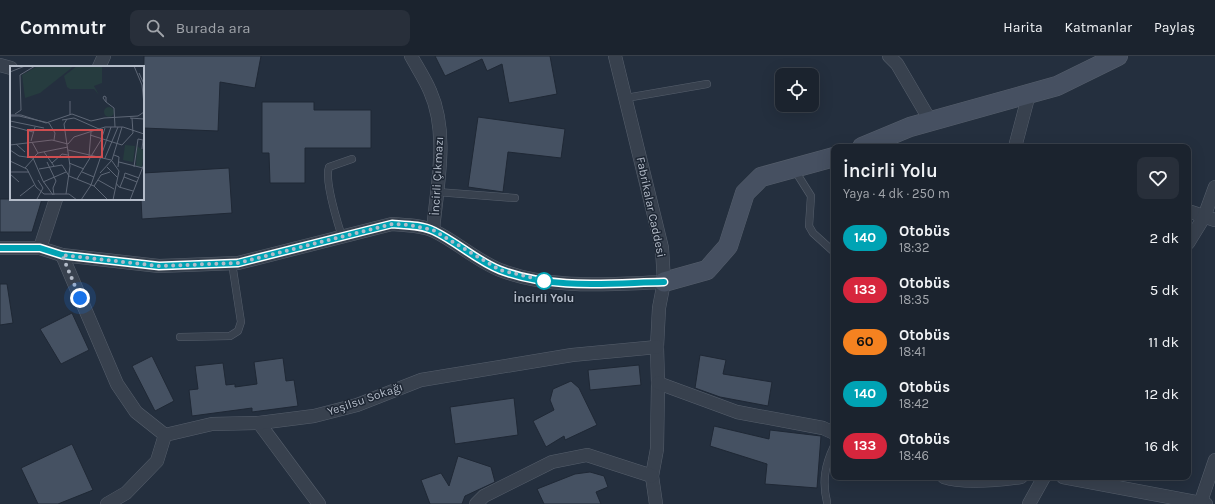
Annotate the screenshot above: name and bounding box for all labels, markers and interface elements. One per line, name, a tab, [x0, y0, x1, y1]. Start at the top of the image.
search box	[130, 10, 410, 46]
text: Commutr	[20, 17, 106, 39]
icon: search	[144, 17, 166, 39]
text: Burada ara	[176, 19, 250, 37]
text: Harita	[1003, 19, 1043, 36]
text: Katmanlar	[1065, 19, 1132, 36]
text: Paylaş	[1154, 19, 1195, 36]
inset map	[10, 66, 144, 200]
map controls	[775, 68, 819, 112]
button: locate	[775, 68, 819, 112]
street label: İncirli Çıkmazı	[428, 136, 446, 216]
street label: Fabrikalar Caddesi	[634, 155, 668, 259]
button: heart	[1137, 157, 1179, 199]
text: İncirli Yolu	[843, 160, 938, 182]
text: Yaya · 4 dk · 250 m	[843, 186, 950, 201]
text: Otobüs	[899, 222, 950, 240]
text: 140	[854, 229, 876, 246]
text: 2 dk	[1149, 229, 1179, 247]
text: 18:32	[899, 240, 930, 255]
marker: İncirli Yolu	[535, 272, 553, 290]
text: Otobüs	[899, 274, 950, 292]
text: 133	[854, 281, 876, 298]
text: 5 dk	[1150, 281, 1179, 299]
your location	[70, 288, 90, 308]
place label: İncirli Yolu	[514, 291, 574, 305]
text: 18:35	[899, 292, 929, 307]
text: Otobüs	[899, 326, 950, 344]
text: 60	[856, 333, 874, 350]
text: 11 dk	[1148, 333, 1179, 351]
text: 18:41	[899, 344, 926, 359]
text: Otobüs	[899, 378, 950, 396]
street label: Yeşilsu Sokağı	[325, 379, 405, 419]
text: 140	[854, 385, 876, 402]
text: 12 dk	[1144, 385, 1179, 403]
text: 18:42	[899, 396, 929, 411]
text: Otobüs	[899, 430, 950, 448]
text: 133	[854, 437, 876, 454]
text: 16 dk	[1145, 437, 1179, 455]
text: 18:46	[899, 448, 929, 463]

